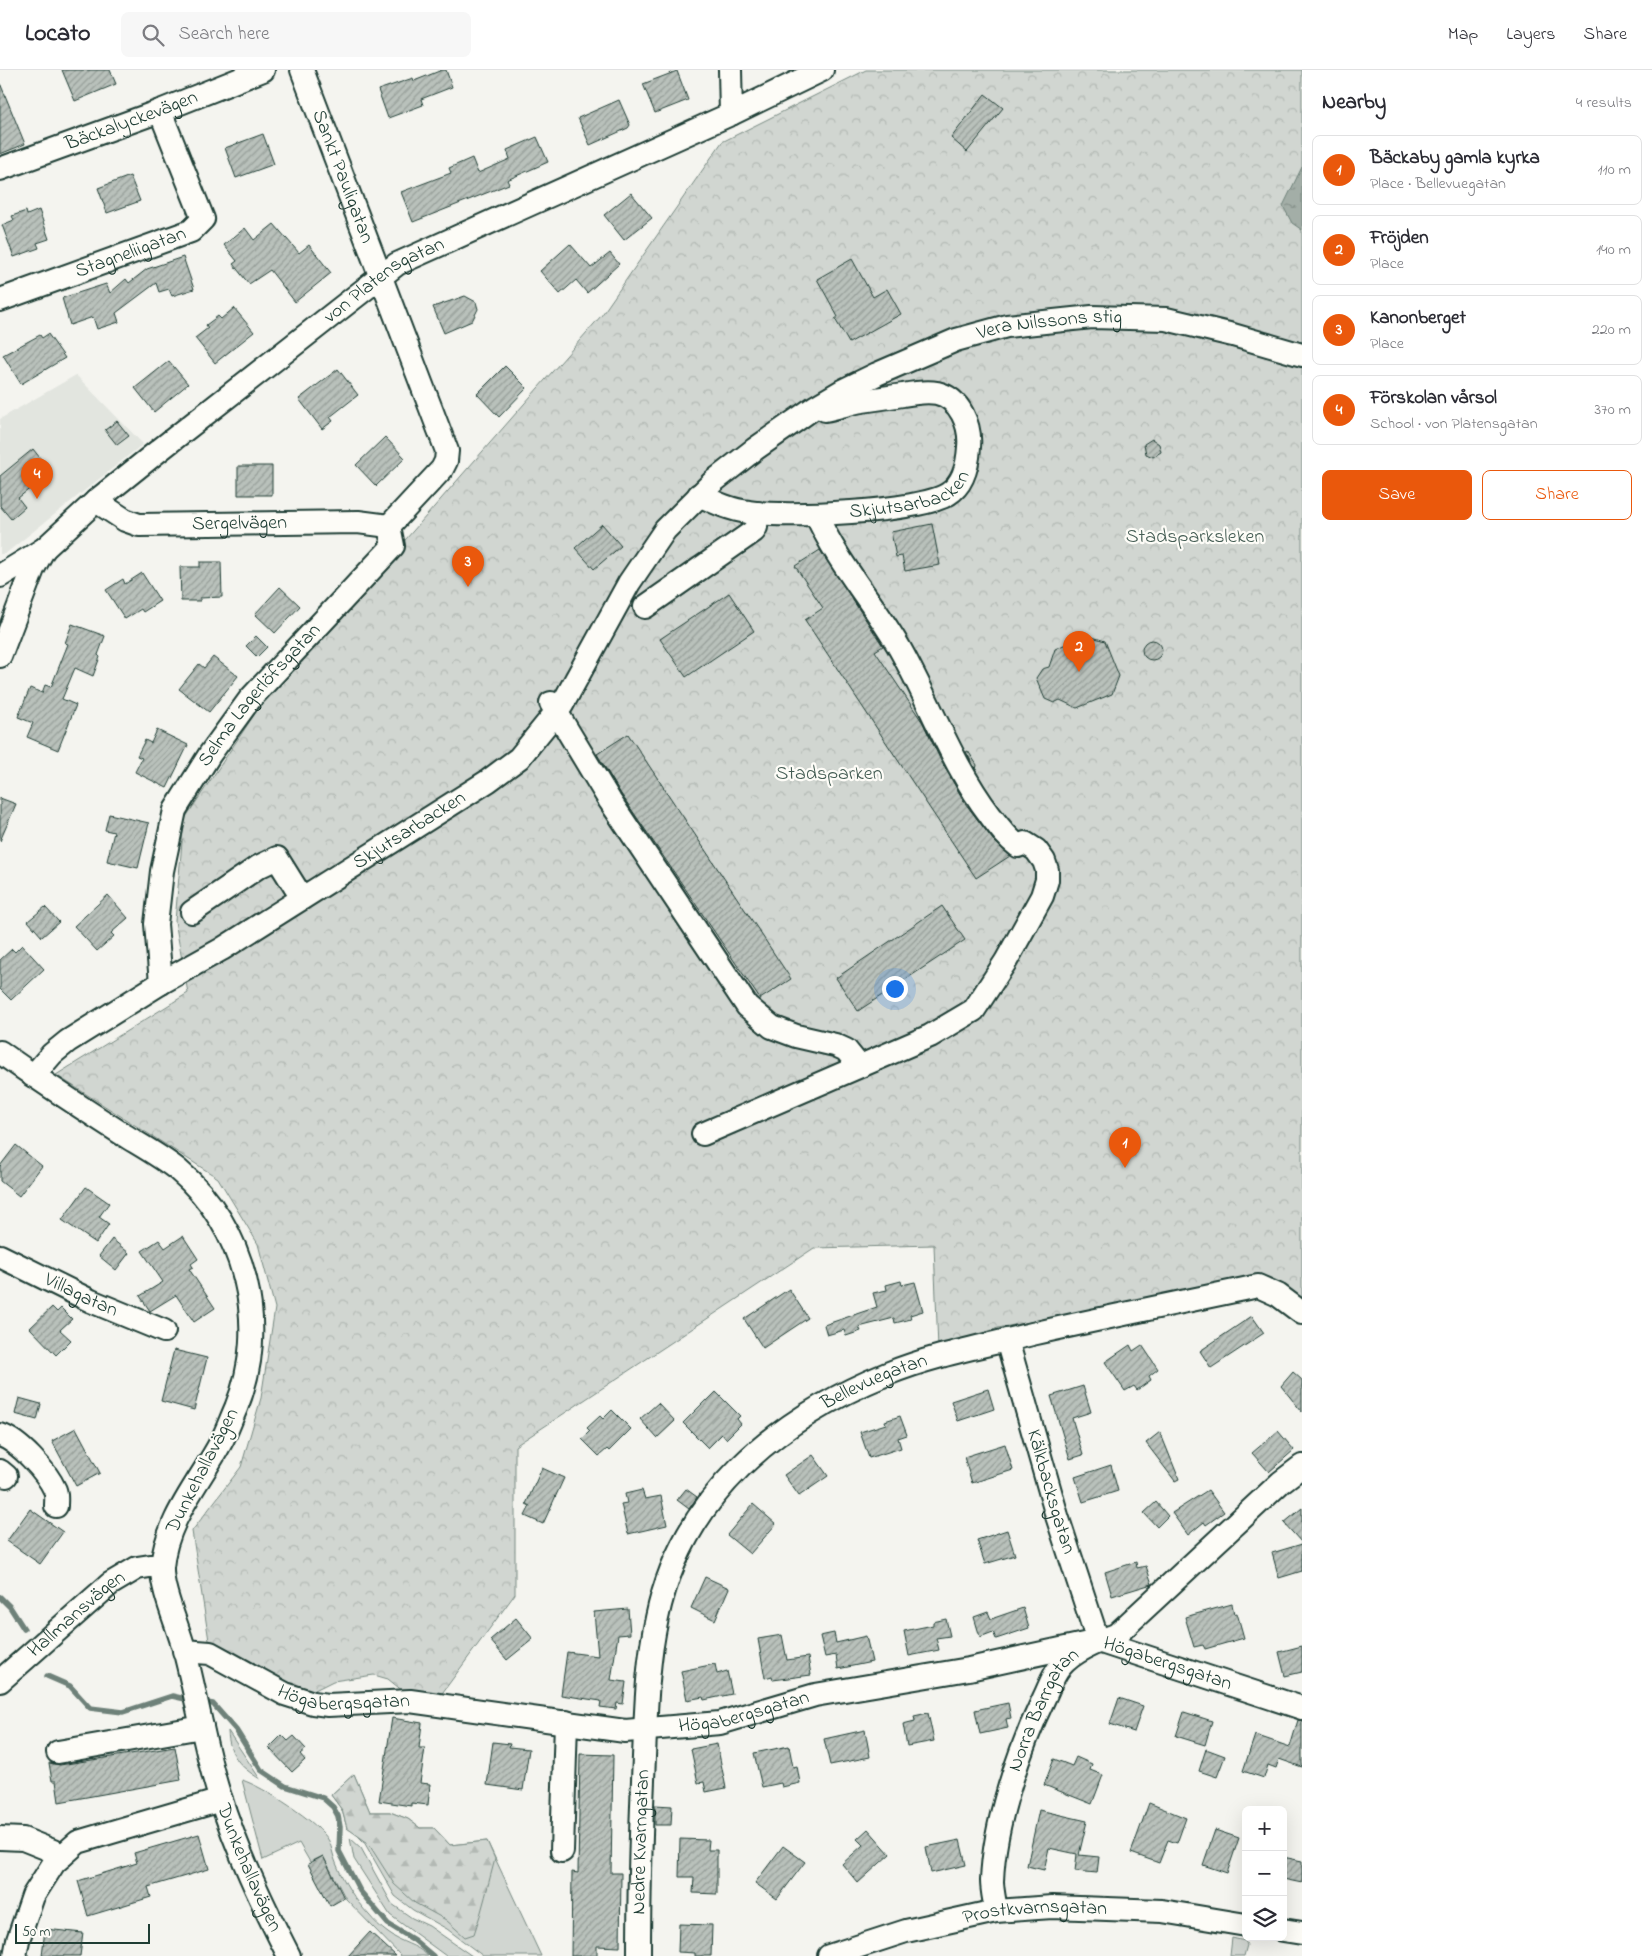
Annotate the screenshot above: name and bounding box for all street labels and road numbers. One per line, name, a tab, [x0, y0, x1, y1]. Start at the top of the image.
street label: Bäckalyckevägen	[60, 83, 202, 159]
street label: Sankt Pauligatan	[304, 106, 381, 248]
street label: Stagneliigatan	[71, 219, 190, 286]
street label: von Platensgatan	[317, 230, 449, 331]
street label: Vera Nilssons stig	[973, 303, 1122, 348]
street label: Skjutsarbacken	[848, 466, 978, 527]
street label: Sergelvägen	[192, 508, 287, 539]
street label: Selma Lagerlöfsgatan	[191, 617, 328, 772]
street label: Skjutsarbacken	[347, 784, 472, 877]
street label: Villagatan	[38, 1265, 122, 1325]
street label: Bellevuegatan	[815, 1346, 931, 1418]
street label: Dunkehallavägen	[158, 1403, 248, 1540]
street label: Kälkbacksgatan	[1019, 1426, 1083, 1558]
street label: Hallmansvägen	[21, 1563, 131, 1665]
street label: Högabergsgatan	[1099, 1629, 1236, 1699]
street label: Norra Barrgatan	[1001, 1641, 1085, 1776]
street label: Högabergsgatan	[271, 1678, 411, 1720]
street label: Högabergsgatan	[677, 1683, 813, 1741]
street label: Nedre Kvarngatan	[625, 1769, 658, 1915]
street label: Dunkehallavägen	[208, 1799, 289, 1937]
street label: Prostkvarnsgatan	[960, 1892, 1108, 1932]

